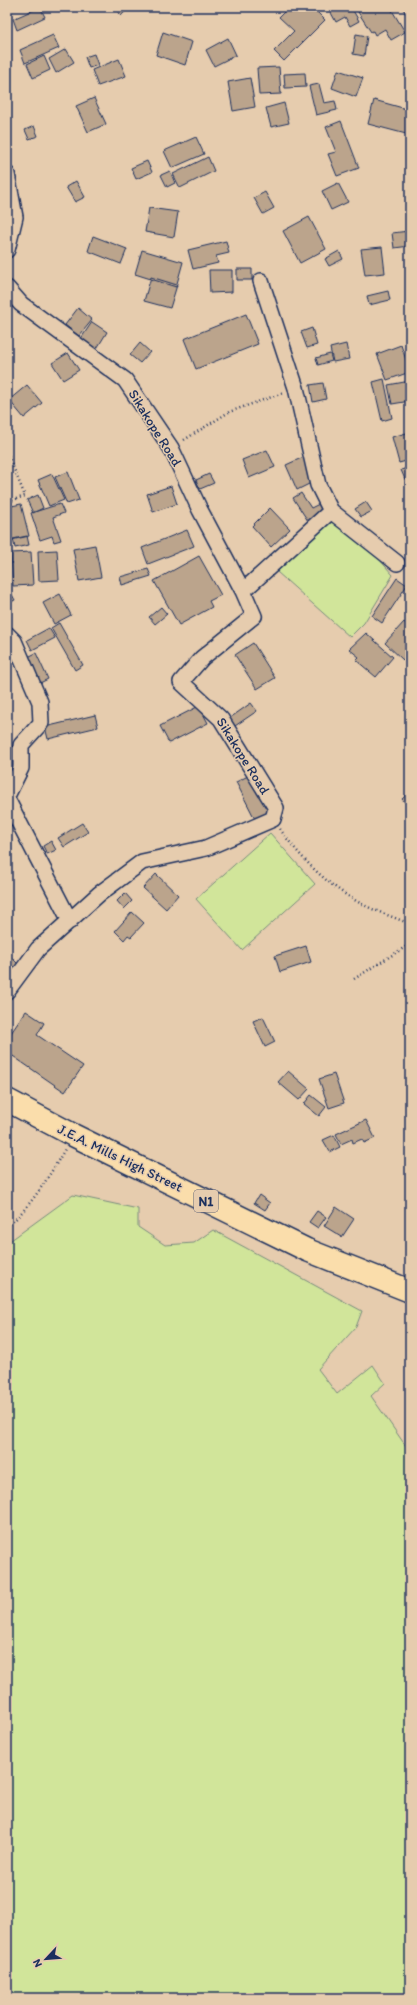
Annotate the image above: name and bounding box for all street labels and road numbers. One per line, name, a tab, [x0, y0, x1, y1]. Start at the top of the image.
street label: Sikakope Road	[125, 386, 186, 470]
street label: Sikakope Road	[213, 714, 274, 798]
street label: J.E.A. Mills High Street	[55, 1120, 185, 1196]
road number: N1	[194, 1190, 218, 1212]

